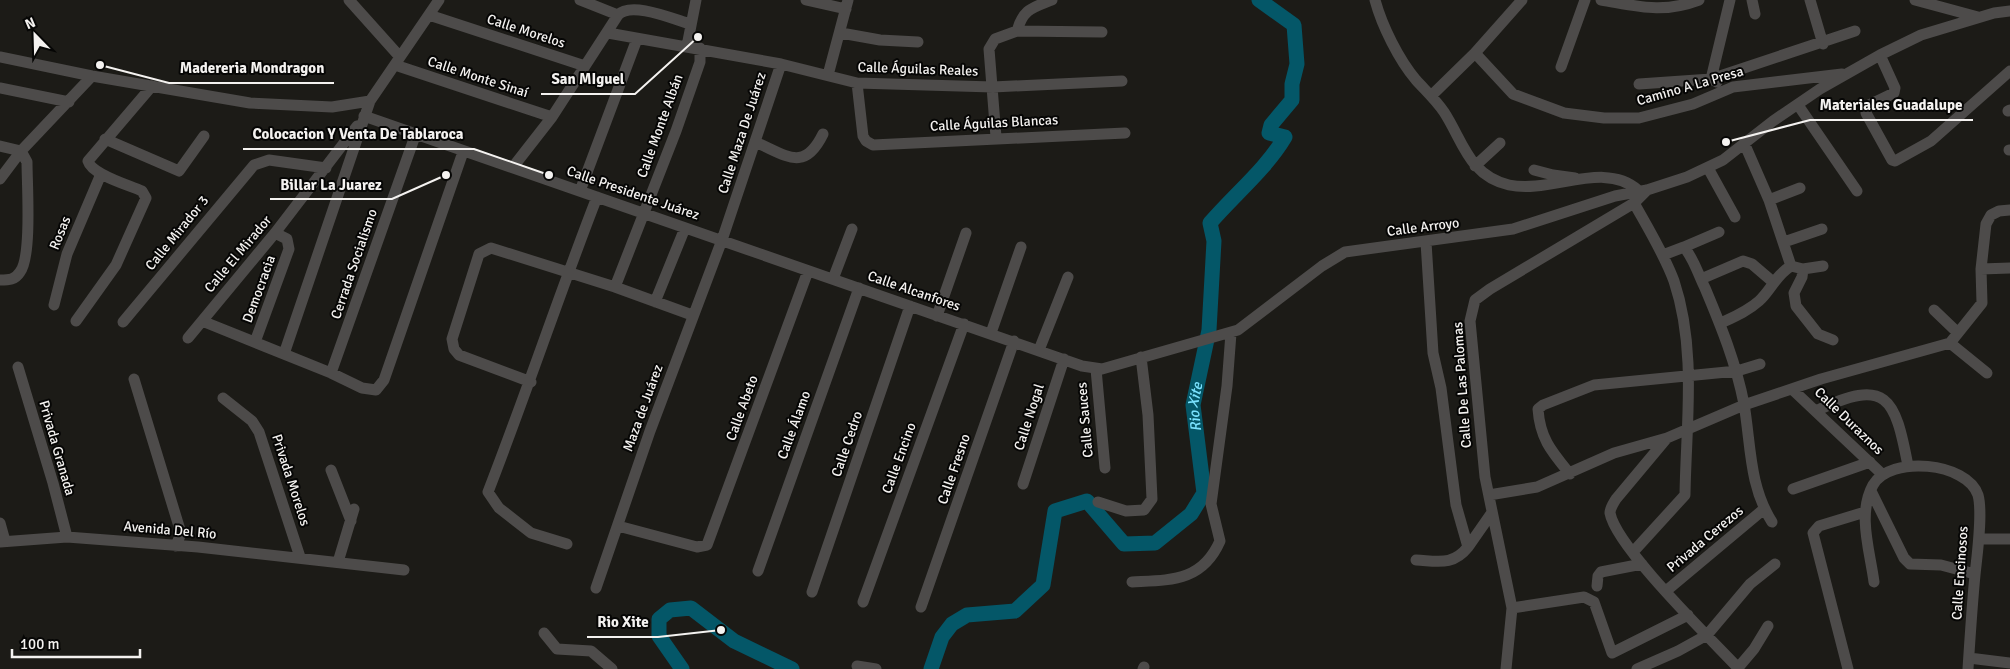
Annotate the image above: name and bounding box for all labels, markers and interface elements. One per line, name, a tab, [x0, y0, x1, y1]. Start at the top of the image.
north arrow	[10, 10, 60, 60]
street label: Calle Morelos	[485, 10, 567, 52]
text: N	[22, 14, 38, 33]
callout: Madereria Mondragon	[169, 53, 334, 83]
street label: Calle Monte Sinaí	[426, 53, 531, 101]
street label: Calle Águilas Reales	[857, 58, 979, 80]
text: Madereria Mondragon	[180, 59, 324, 77]
street label: Camino A La Presa	[1635, 63, 1745, 109]
callout: San MIguel	[541, 64, 635, 94]
text: San MIguel	[551, 70, 625, 88]
street label: Calle Maza De Juárez	[714, 70, 770, 196]
street label: Calle Monte Albán	[633, 72, 687, 180]
callout: Materiales Guadalupe	[1810, 90, 1973, 120]
text: Materiales Guadalupe	[1819, 96, 1963, 114]
street label: Calle Águilas Blancas	[929, 111, 1059, 135]
callout: Colocacion Y Venta De Tablaroca	[243, 119, 474, 149]
text: Colocacion Y Venta De Tablaroca	[252, 125, 464, 143]
street label: Calle Presidente Juárez	[564, 162, 702, 224]
callout: Billar La Juarez	[270, 169, 392, 199]
text: Billar La Juarez	[280, 176, 382, 194]
street label: Calle Mirador 3	[142, 192, 212, 274]
street label: Cerrada Socialismo	[327, 207, 381, 321]
street label: Calle El Mirador	[201, 211, 276, 296]
street label: Rosas	[46, 214, 74, 252]
street label: Calle Arroyo	[1386, 214, 1460, 240]
street label: Democracia	[239, 253, 279, 325]
street label: Calle Alcanfores	[865, 267, 963, 315]
street label: Calle De Las Palomas	[1449, 321, 1475, 449]
street label: Maza de Juárez	[619, 362, 667, 454]
street label: Calle Abeto	[722, 373, 762, 443]
water label: Rio Xite	[1184, 379, 1207, 433]
street label: Calle Nogal	[1010, 382, 1048, 452]
street label: Calle Sauces	[1073, 382, 1097, 458]
street label: Calle Duraznos	[1811, 384, 1887, 458]
street label: Calle Álamo	[774, 388, 814, 462]
street label: Privada Granada	[35, 398, 79, 498]
street label: Calle Cedro	[828, 409, 866, 479]
street label: Calle Encino	[878, 420, 920, 496]
street label: Privada Morelos	[268, 432, 314, 528]
street label: Calle Fresno	[934, 432, 974, 506]
street label: Privada Cerezos	[1663, 502, 1747, 576]
street label: Avenida Del Río	[123, 517, 217, 543]
street label: Calle Encinosos	[1948, 526, 1972, 620]
callout: Rio Xite	[587, 607, 658, 637]
text: Rio Xite	[597, 613, 649, 631]
scale bar	[12, 626, 140, 658]
text: 100 m	[20, 635, 60, 653]

